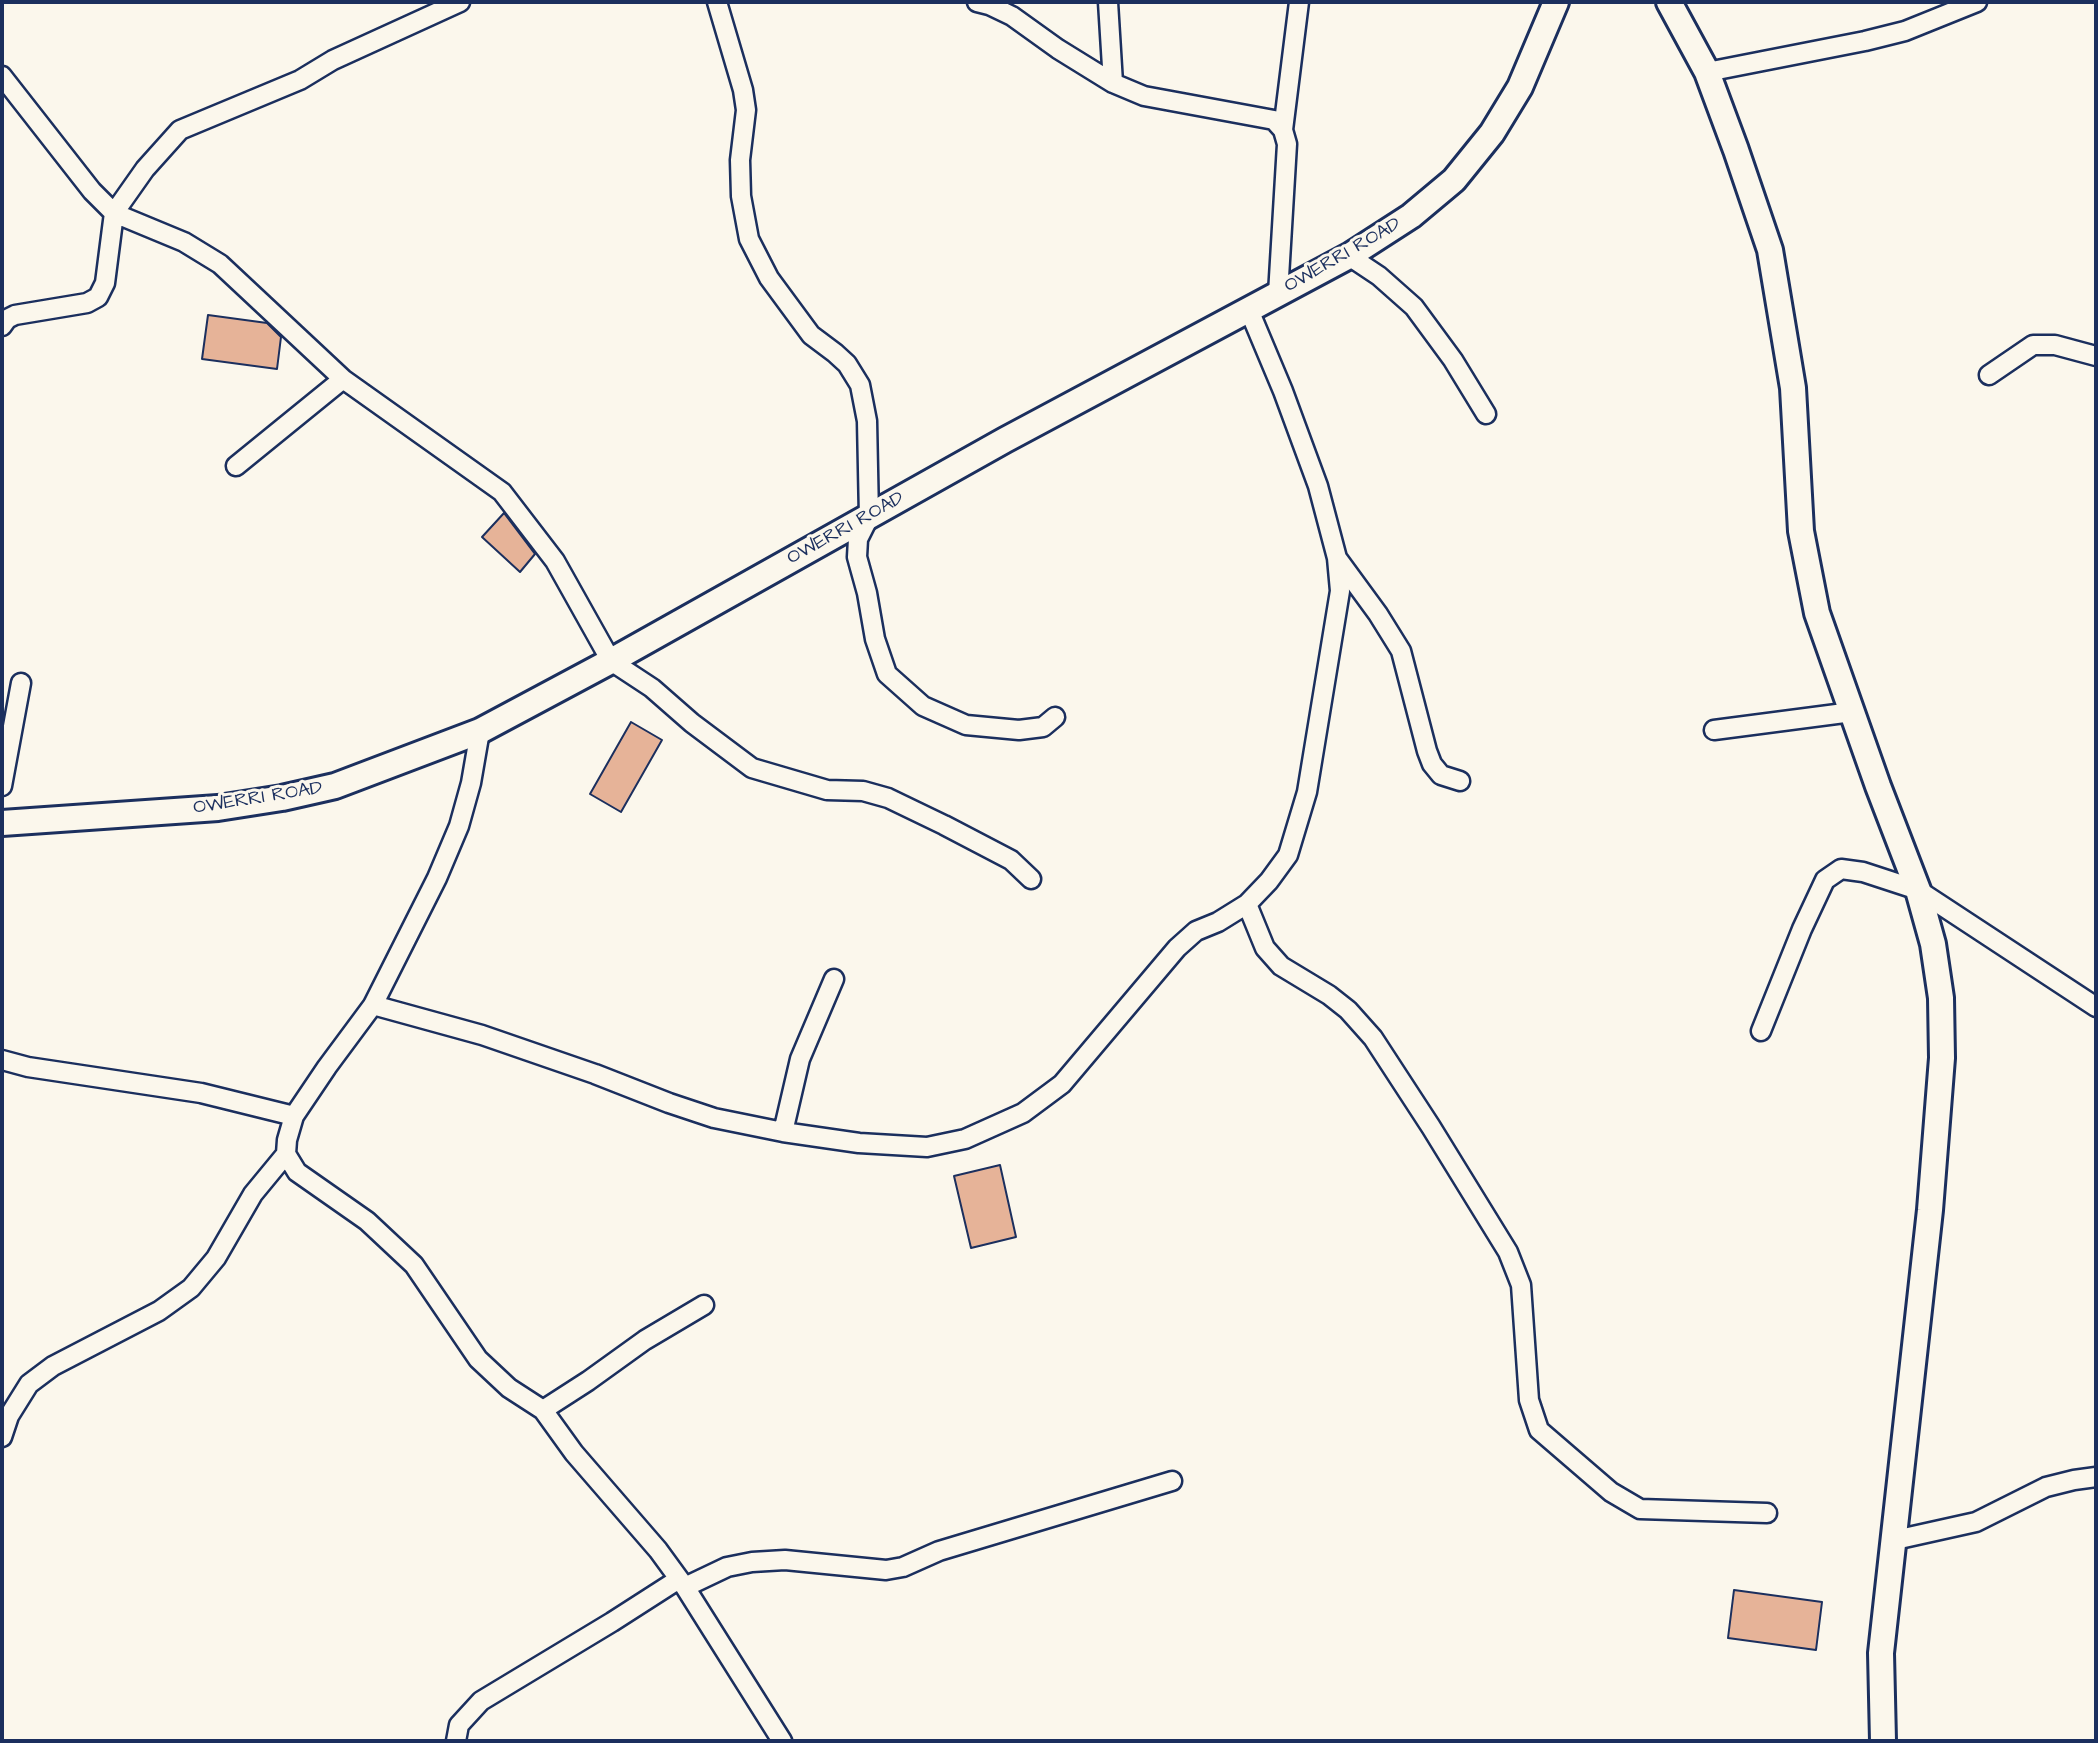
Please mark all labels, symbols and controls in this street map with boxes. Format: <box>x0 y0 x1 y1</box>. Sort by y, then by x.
street label: OWERRI ROAD <box>1281 214 1405 298</box>
street label: OWERRI ROAD <box>784 487 908 571</box>
street label: OWERRI ROAD <box>192 778 324 820</box>

